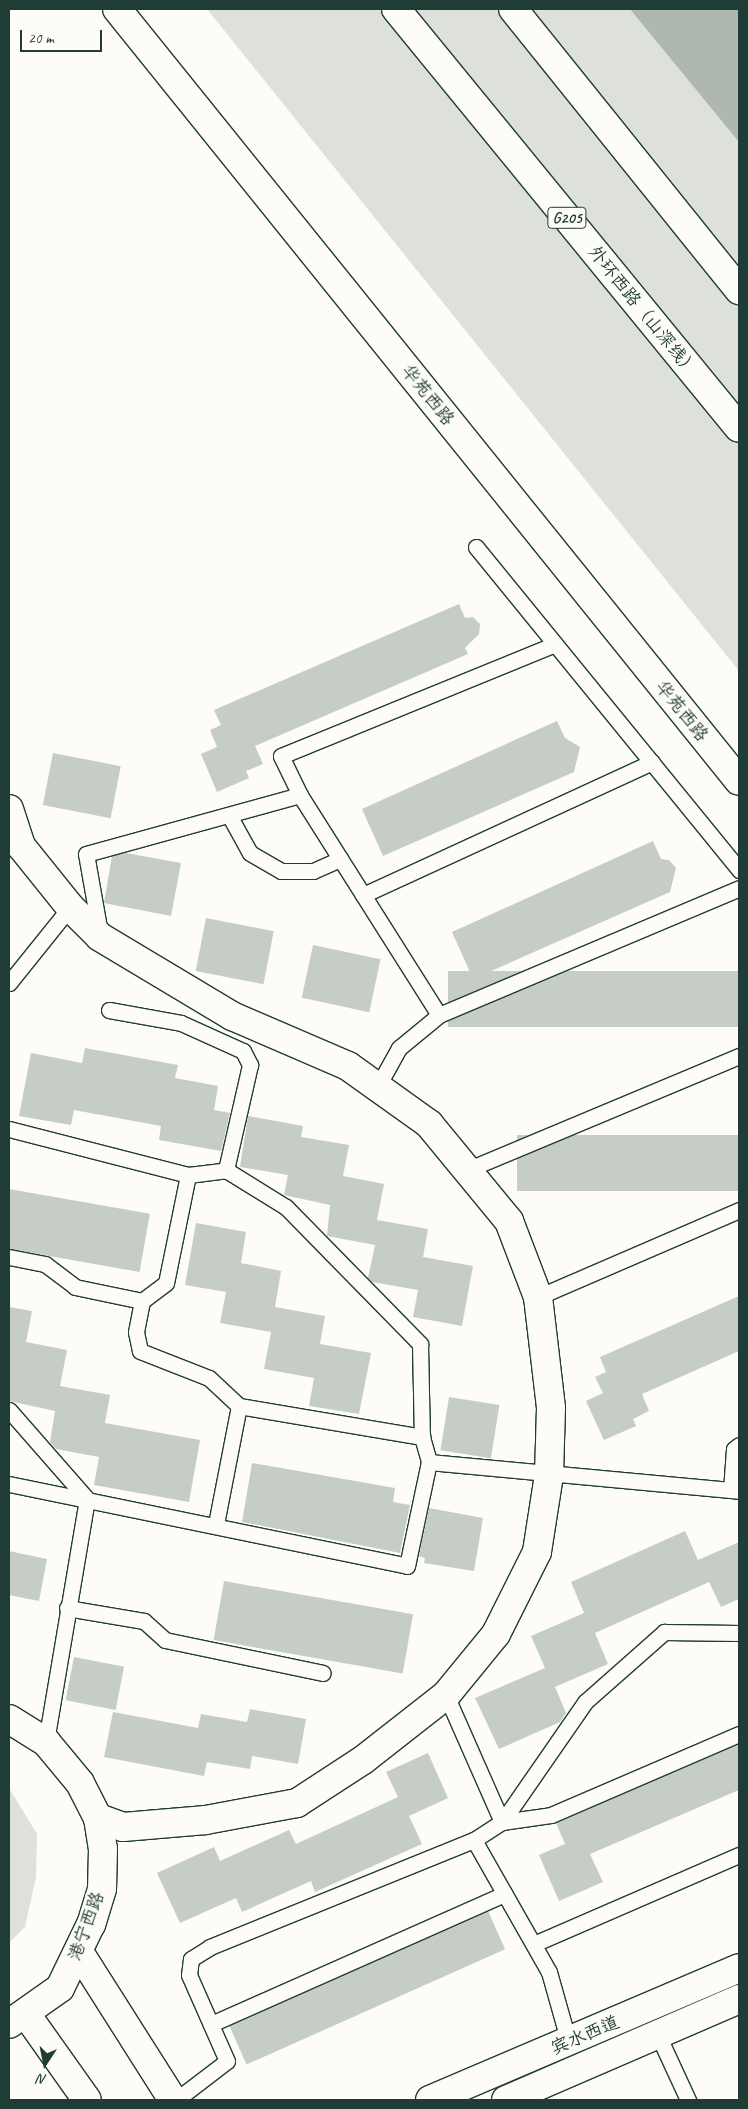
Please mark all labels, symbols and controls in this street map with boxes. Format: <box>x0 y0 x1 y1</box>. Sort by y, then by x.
scale bar <box>22 20 105 52</box>
text: 20 m <box>28 29 54 48</box>
road number: G205 <box>547 204 587 232</box>
street label: 外环西路（山深线） <box>584 241 702 381</box>
street label: 华苑西路 <box>397 360 459 430</box>
street label: 华苑西路 <box>651 676 713 746</box>
street label: 港宁西路 <box>64 1888 108 1964</box>
street label: 宾水西道 <box>548 2011 622 2059</box>
north arrow <box>20 2039 70 2089</box>
text: N <box>36 2070 48 2088</box>

